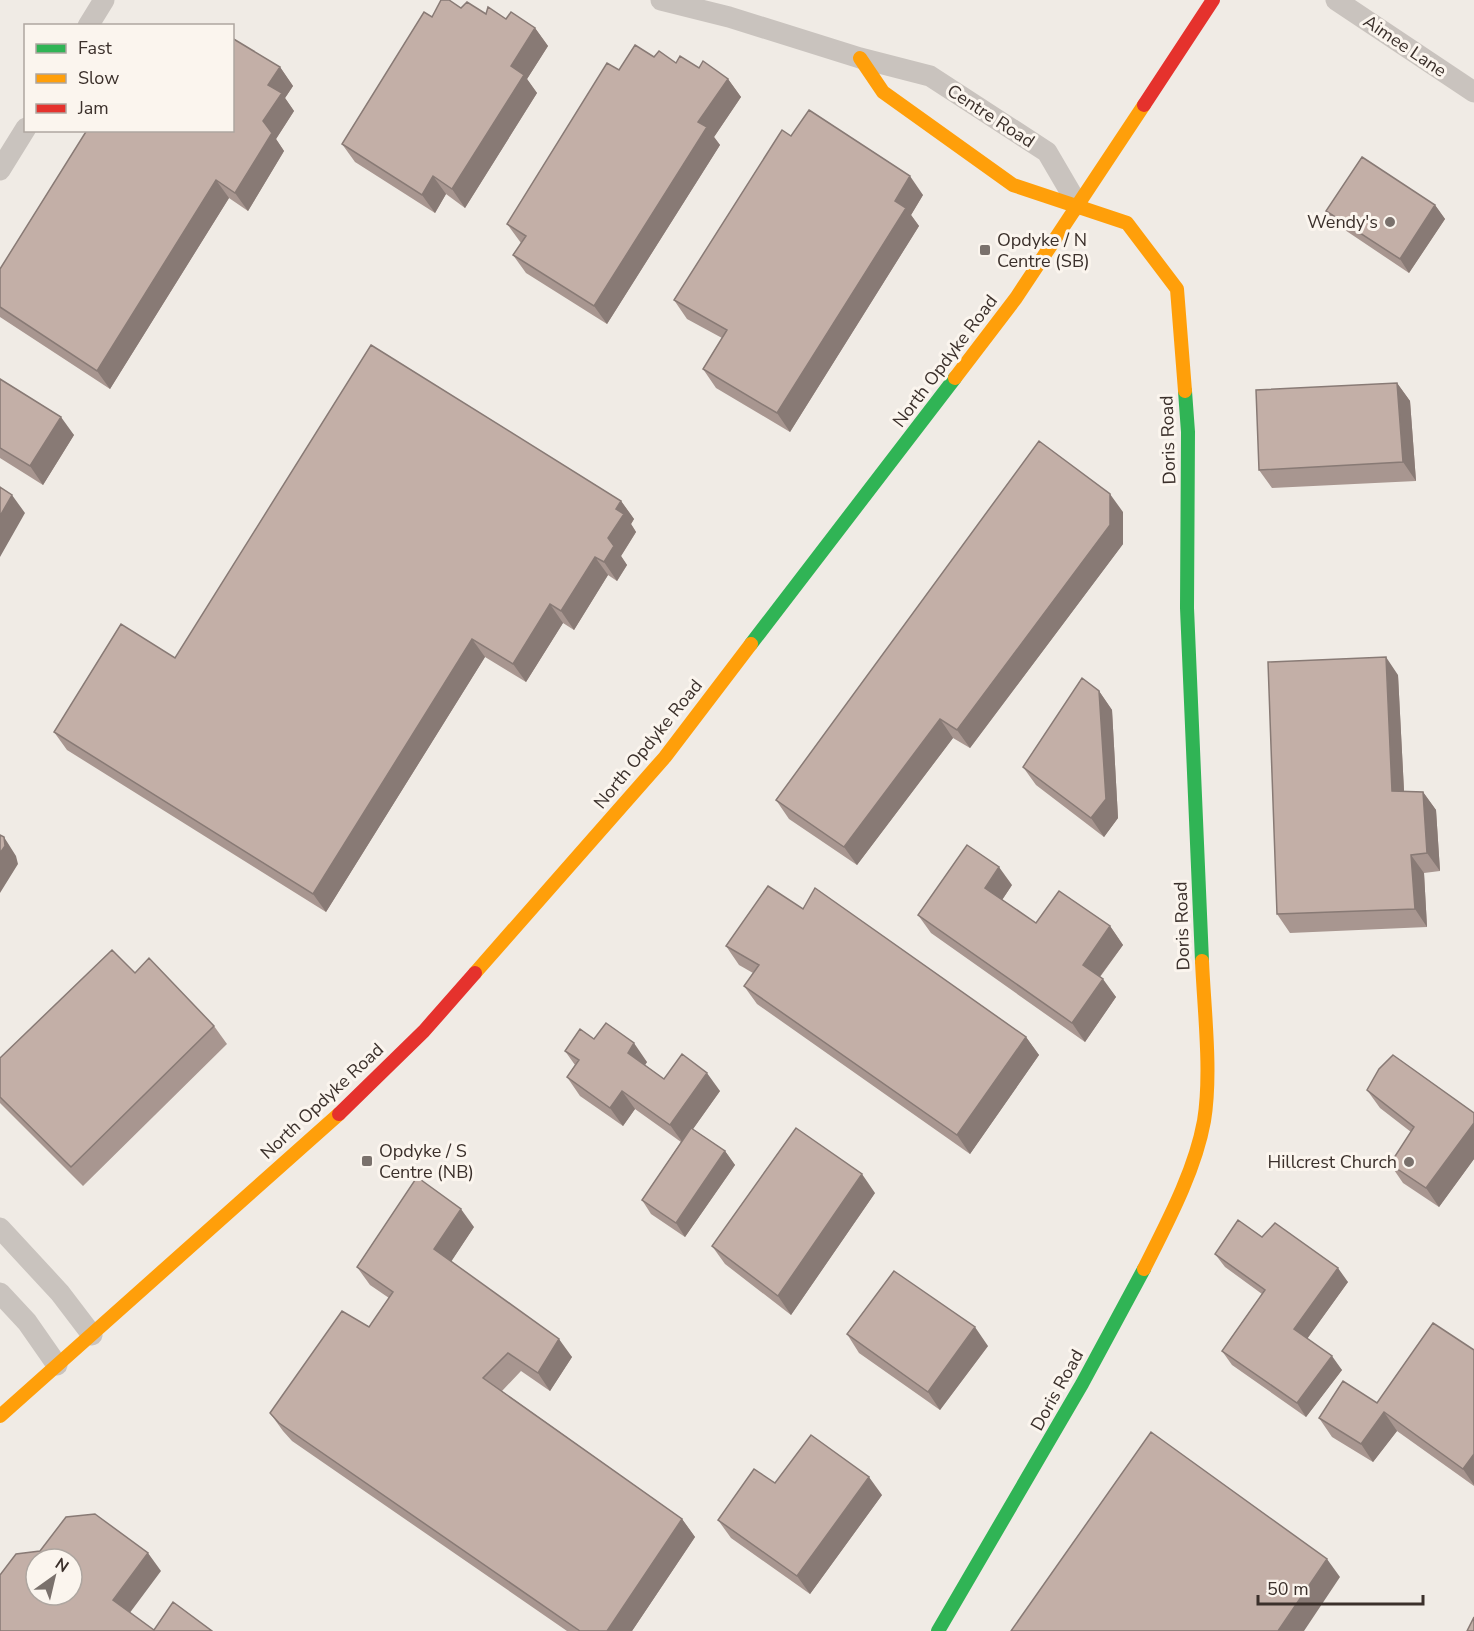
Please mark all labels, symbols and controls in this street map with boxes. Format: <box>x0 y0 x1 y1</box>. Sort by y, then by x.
street label: Aimee Lane <box>1359 9 1451 83</box>
legend <box>24 24 234 132</box>
text: Fast <box>78 36 113 60</box>
text: Slow <box>78 66 119 90</box>
street label: Centre Road <box>943 79 1039 153</box>
text: Jam <box>77 96 109 120</box>
place label: Wendy's <box>1307 210 1378 234</box>
marker: Wendy's <box>1383 215 1397 229</box>
place label: Opdyke / N Centre (SB) <box>997 228 1090 273</box>
marker: Opdyke / N Centre (SB) <box>978 243 992 257</box>
street label: North Opdyke Road <box>887 290 1003 432</box>
street label: Doris Road <box>1154 395 1182 485</box>
street label: North Opdyke Road <box>588 674 708 814</box>
street label: Doris Road <box>1168 881 1196 971</box>
street label: North Opdyke Road <box>255 1038 389 1164</box>
place label: Opdyke / S Centre (NB) <box>379 1139 474 1184</box>
place label: Hillcrest Church <box>1268 1150 1397 1174</box>
marker: Opdyke / S Centre (NB) <box>360 1154 374 1168</box>
marker: Hillcrest Church <box>1402 1155 1416 1169</box>
street label: Doris Road <box>1025 1345 1089 1435</box>
north arrow <box>24 1547 84 1607</box>
text: N <box>51 1553 73 1578</box>
scale bar <box>1258 1568 1423 1606</box>
text: 50 m <box>1267 1577 1309 1601</box>

